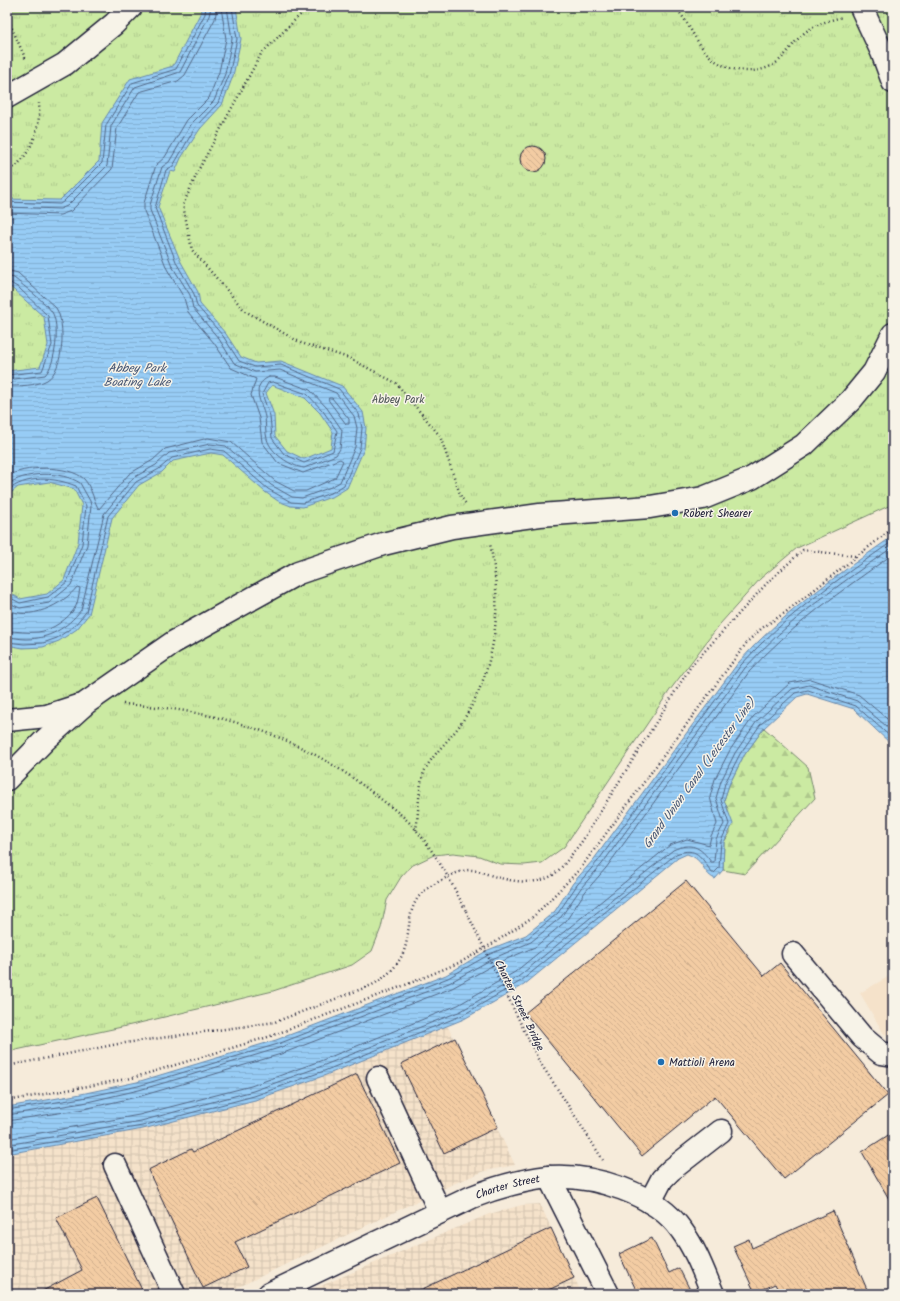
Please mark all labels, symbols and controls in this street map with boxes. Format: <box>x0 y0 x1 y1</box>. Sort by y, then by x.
water label: Abbey Park Boating Lake <box>104 359 172 392</box>
park label: Abbey Park <box>372 391 425 409</box>
place label: Robert Shearer <box>683 505 753 523</box>
marker: Robert Shearer <box>670 508 680 518</box>
water label: Grand Union Canal (Leicester Line) <box>638 692 762 853</box>
street label: Charter Street Bridge <box>489 957 549 1054</box>
place label: Mattioli Arena <box>669 1054 735 1072</box>
marker: Mattioli Arena <box>656 1057 666 1067</box>
street label: Charter Street <box>473 1170 542 1205</box>

